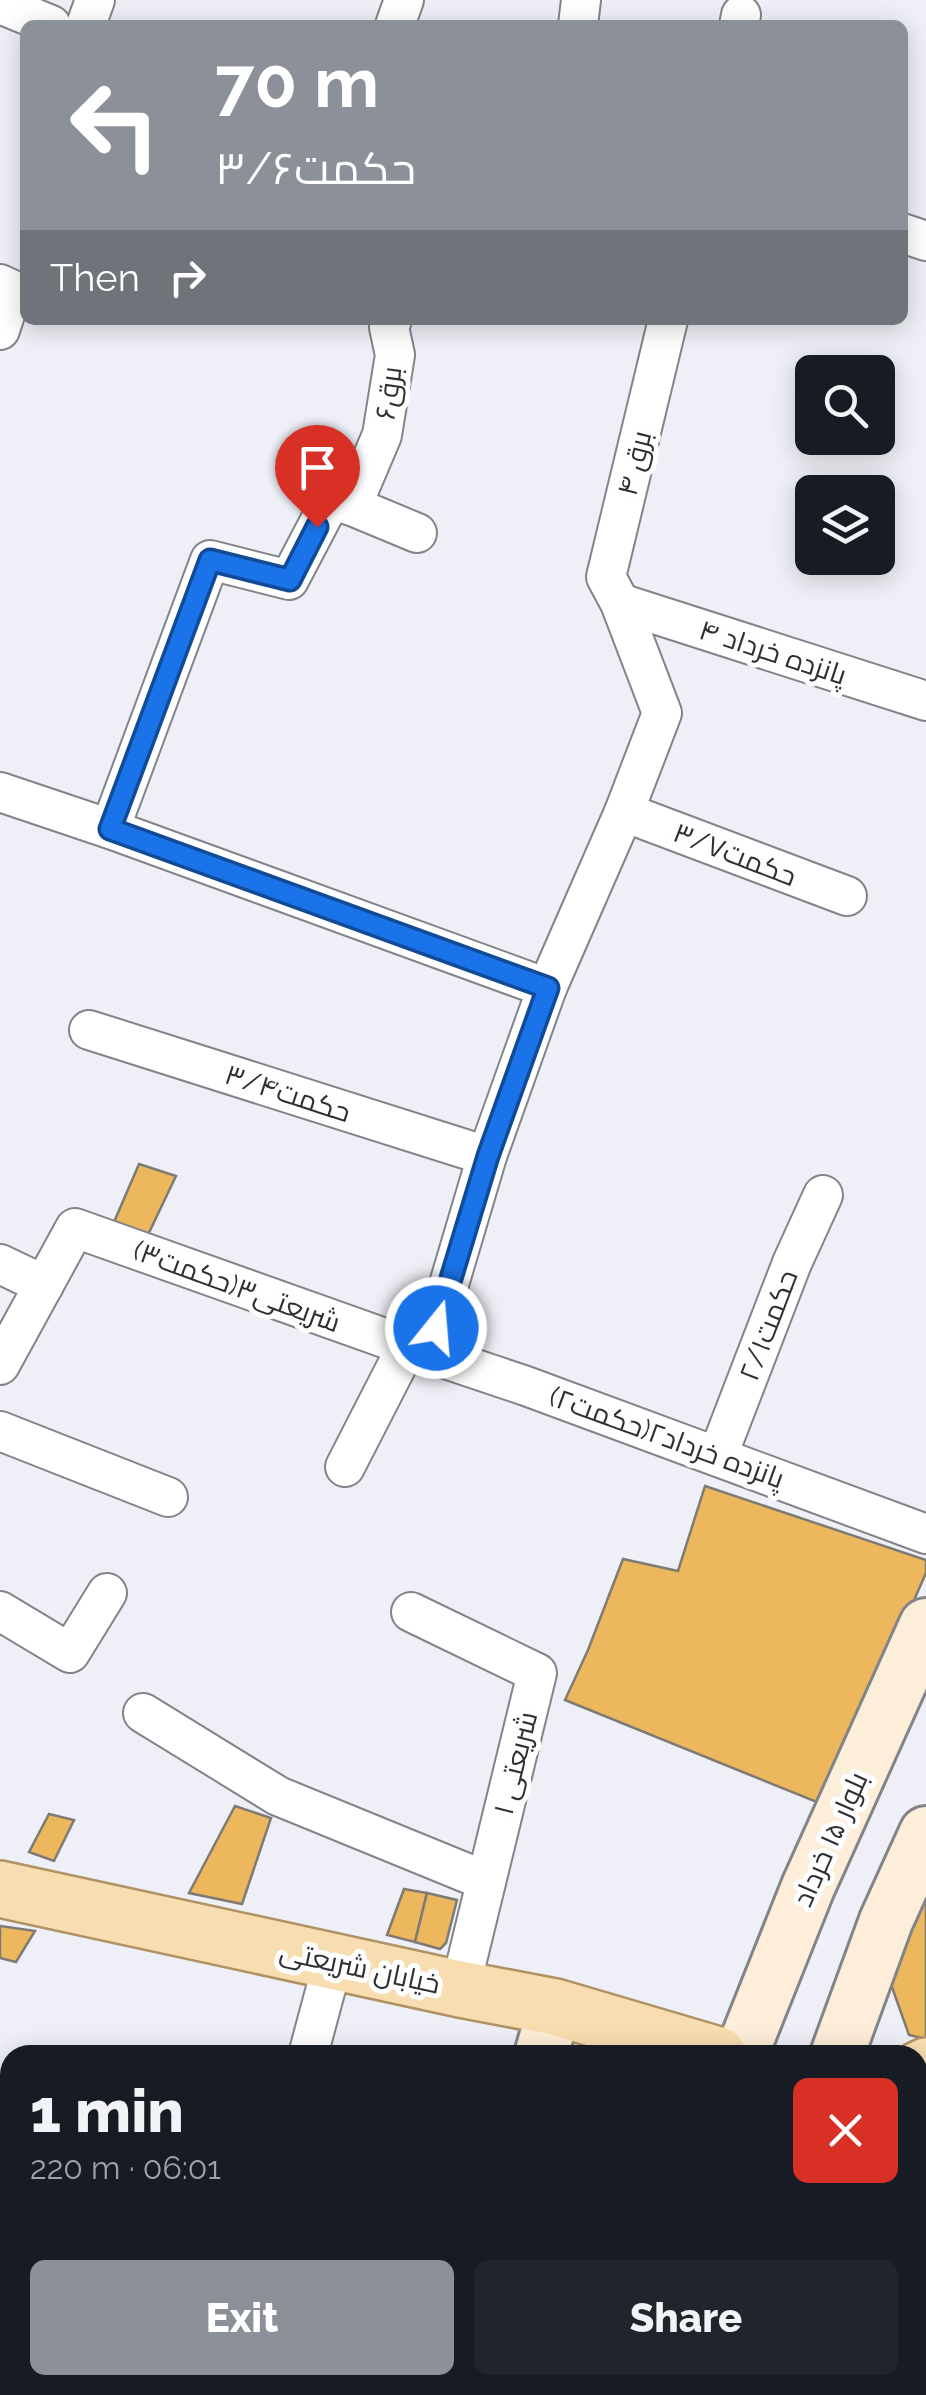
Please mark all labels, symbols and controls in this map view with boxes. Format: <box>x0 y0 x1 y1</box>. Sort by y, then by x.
text: 70 m <box>215 41 379 123</box>
icon: left <box>50 60 180 190</box>
text: حکمت۳/۶ <box>215 142 416 195</box>
icon: right <box>160 250 215 305</box>
text: Then <box>50 255 140 300</box>
map controls <box>795 355 895 575</box>
button: search <box>795 355 895 455</box>
street label: برق۶ <box>368 364 409 422</box>
pin <box>275 425 360 528</box>
street label: برق ۴ <box>611 427 658 499</box>
icon: arrive <box>290 440 345 495</box>
button: layers <box>795 475 895 575</box>
street label: پانزده خرداد ۴ <box>694 613 851 694</box>
street label: حکمت۳/۷ <box>669 816 801 893</box>
street label: حکمت۳/۴ <box>221 1058 355 1129</box>
street label: شریعتی۳(حکمت۳) <box>129 1234 345 1339</box>
street label: حکمت۲/۱ <box>732 1265 805 1385</box>
position arrow <box>384 1276 488 1380</box>
street label: پانزده خرداد۲(حکمت۲) <box>544 1380 789 1497</box>
street label: شریعتی ۱ <box>487 1708 544 1818</box>
street label: بلوار ۱۵ خرداد <box>786 1767 875 1912</box>
street label: خیابان شریعتی <box>277 1934 443 2001</box>
text: 1 min <box>30 2076 184 2146</box>
button: close <box>793 2078 898 2183</box>
text: 220 m · 06:01 <box>30 2149 221 2186</box>
button: Exit <box>30 2260 454 2375</box>
button: Share <box>474 2260 898 2375</box>

